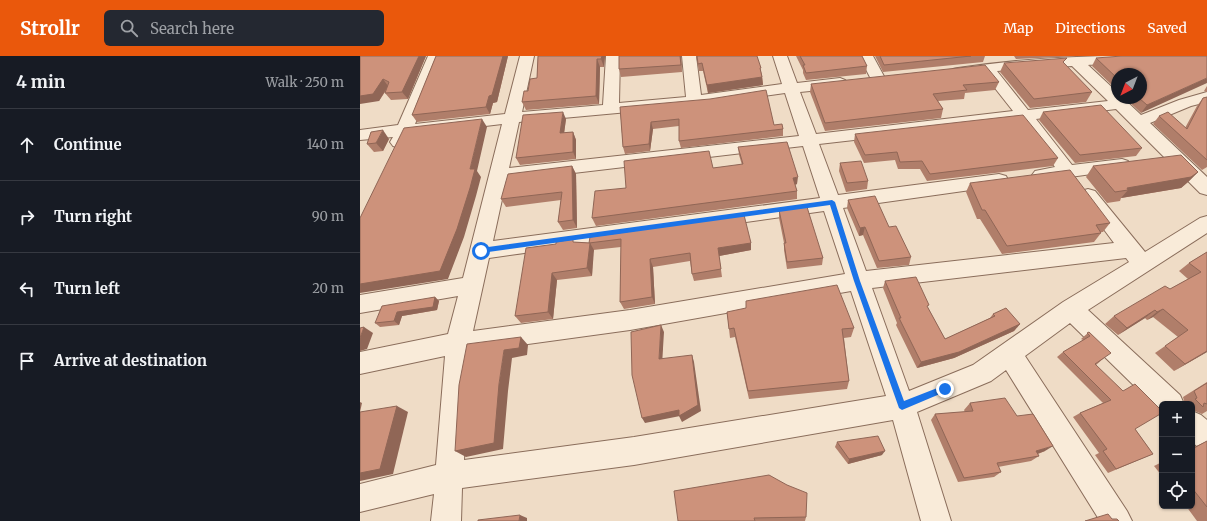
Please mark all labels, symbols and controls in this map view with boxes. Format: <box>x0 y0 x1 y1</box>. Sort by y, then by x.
search box <box>104 10 384 46</box>
text: Strollr <box>20 16 80 40</box>
icon: search <box>118 17 140 39</box>
text: Search here <box>150 19 234 38</box>
text: Map <box>1003 19 1033 37</box>
text: Directions <box>1055 19 1125 37</box>
text: Saved <box>1147 19 1187 37</box>
north arrow <box>1111 68 1147 104</box>
text: 4 min <box>16 71 65 93</box>
text: Walk · 250 m <box>266 74 344 91</box>
icon: ahead <box>16 134 38 156</box>
text: Continue <box>54 135 122 154</box>
text: 140 m <box>307 136 344 153</box>
icon: right <box>16 206 38 228</box>
text: Turn right <box>54 207 132 226</box>
text: 90 m <box>312 208 344 225</box>
route start <box>472 242 490 260</box>
icon: left <box>16 278 38 300</box>
text: Turn left <box>54 279 120 298</box>
text: 20 m <box>312 280 344 297</box>
icon: arrive <box>16 350 38 372</box>
text: Arrive at destination <box>54 351 207 370</box>
route end <box>936 380 954 398</box>
map controls <box>1159 401 1195 509</box>
button: + <box>1159 401 1195 437</box>
button: − <box>1159 437 1195 473</box>
button: locate <box>1159 473 1195 509</box>

